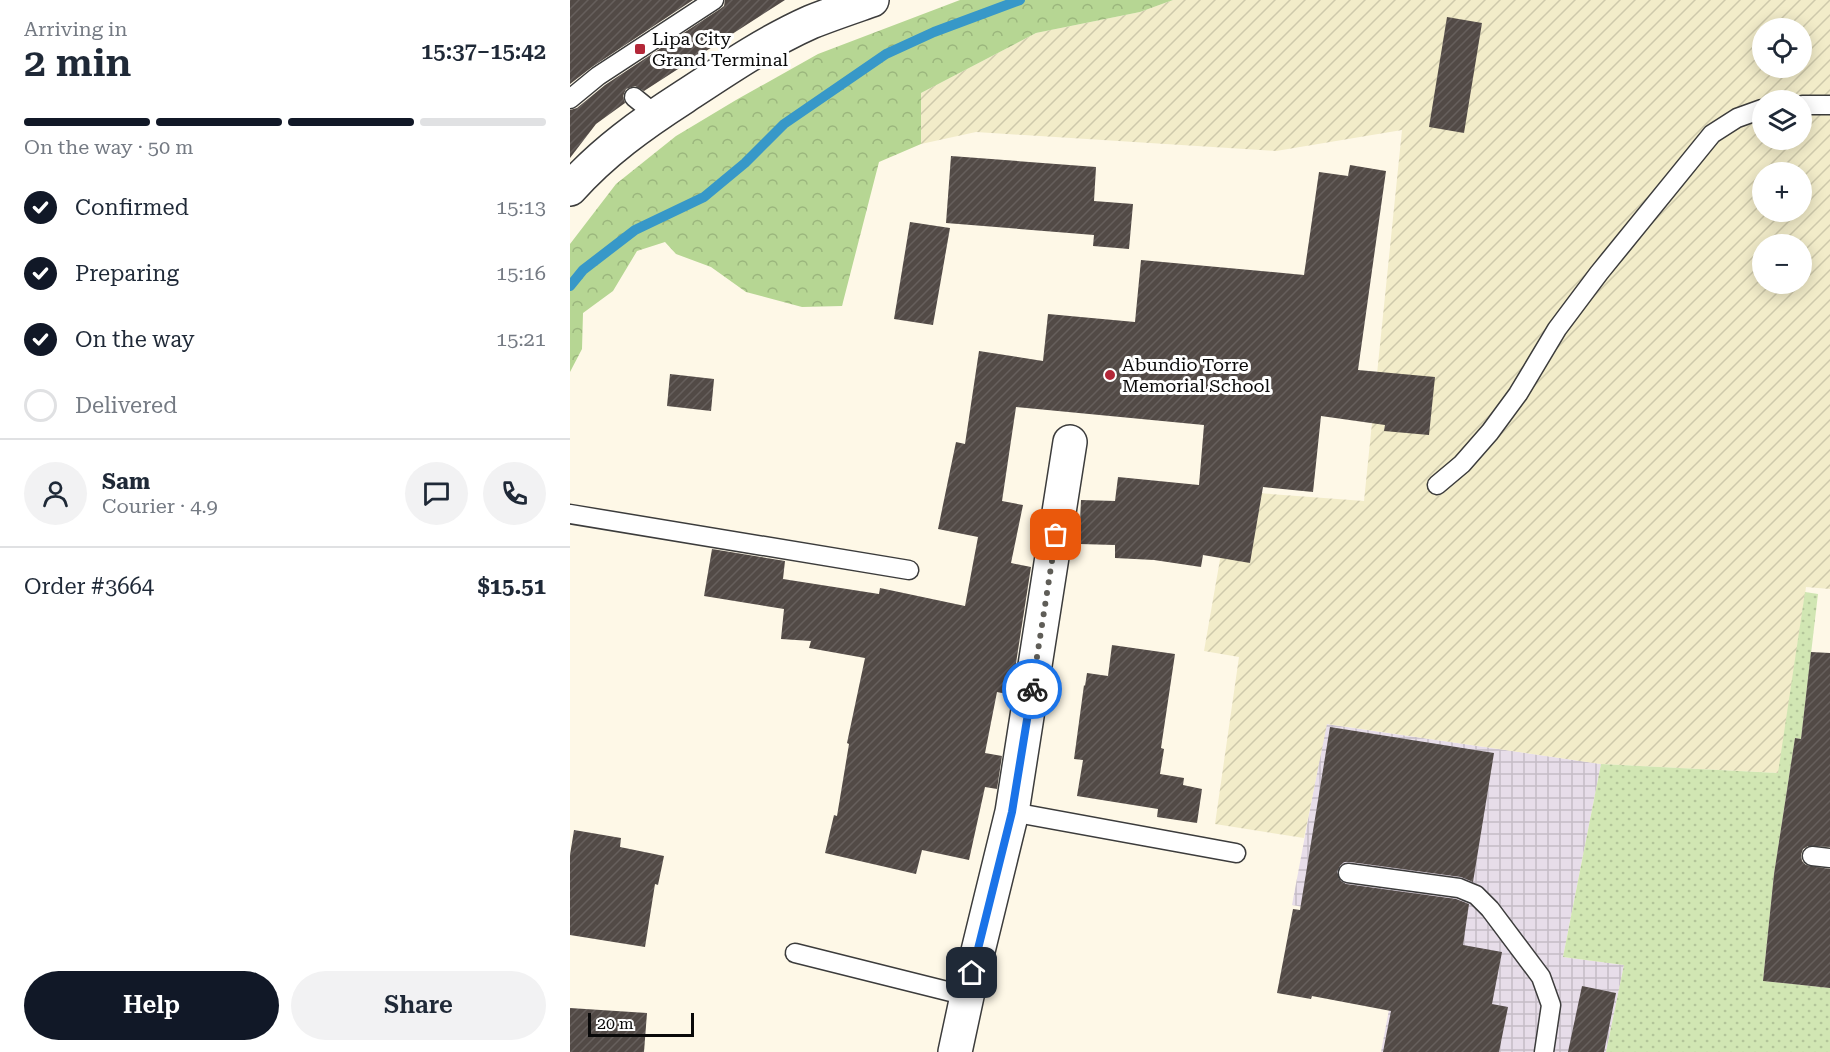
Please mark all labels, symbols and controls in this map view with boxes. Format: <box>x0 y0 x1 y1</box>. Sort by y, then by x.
text: Arriving in <box>24 17 127 41</box>
map controls <box>1752 18 1812 294</box>
button: locate <box>1752 18 1812 78</box>
place label: Lipa City Grand Terminal <box>652 28 788 70</box>
text: 15:37–15:42 <box>421 39 546 64</box>
text: 2 min <box>24 40 131 86</box>
marker: Lipa City Grand Terminal <box>633 42 647 56</box>
button: layers <box>1752 90 1812 150</box>
text: On the way · 50 m <box>24 135 194 159</box>
button: + <box>1752 162 1812 222</box>
icon: check <box>24 191 57 224</box>
text: Confirmed <box>75 195 189 220</box>
text: 15:13 <box>496 195 546 219</box>
button: − <box>1752 234 1812 294</box>
icon: check <box>24 257 57 290</box>
text: Preparing <box>75 261 179 286</box>
text: 15:16 <box>496 261 546 285</box>
icon: check <box>24 323 57 356</box>
text: On the way <box>75 327 195 352</box>
text: 15:21 <box>496 327 546 351</box>
place label: Abundio Torre Memorial School <box>1122 354 1271 396</box>
marker: Abundio Torre Memorial School <box>1103 368 1117 382</box>
text: Delivered <box>75 393 177 418</box>
button: person <box>24 462 87 525</box>
button: chat <box>405 462 468 525</box>
button: phone <box>483 462 546 525</box>
text: Sam <box>102 469 150 494</box>
text: Courier · 4.9 <box>102 494 218 518</box>
pin <box>1030 509 1081 560</box>
icon: bag <box>1039 518 1072 551</box>
text: Order #3664 <box>24 574 154 599</box>
text: $15.51 <box>477 574 546 599</box>
courier <box>1002 659 1062 719</box>
icon: bike <box>1016 673 1049 706</box>
pin <box>946 947 997 998</box>
icon: home <box>955 956 988 989</box>
button: Help <box>24 971 279 1040</box>
button: Share <box>291 971 546 1040</box>
scale bar <box>588 1010 694 1038</box>
text: 20 m <box>597 1014 634 1033</box>

